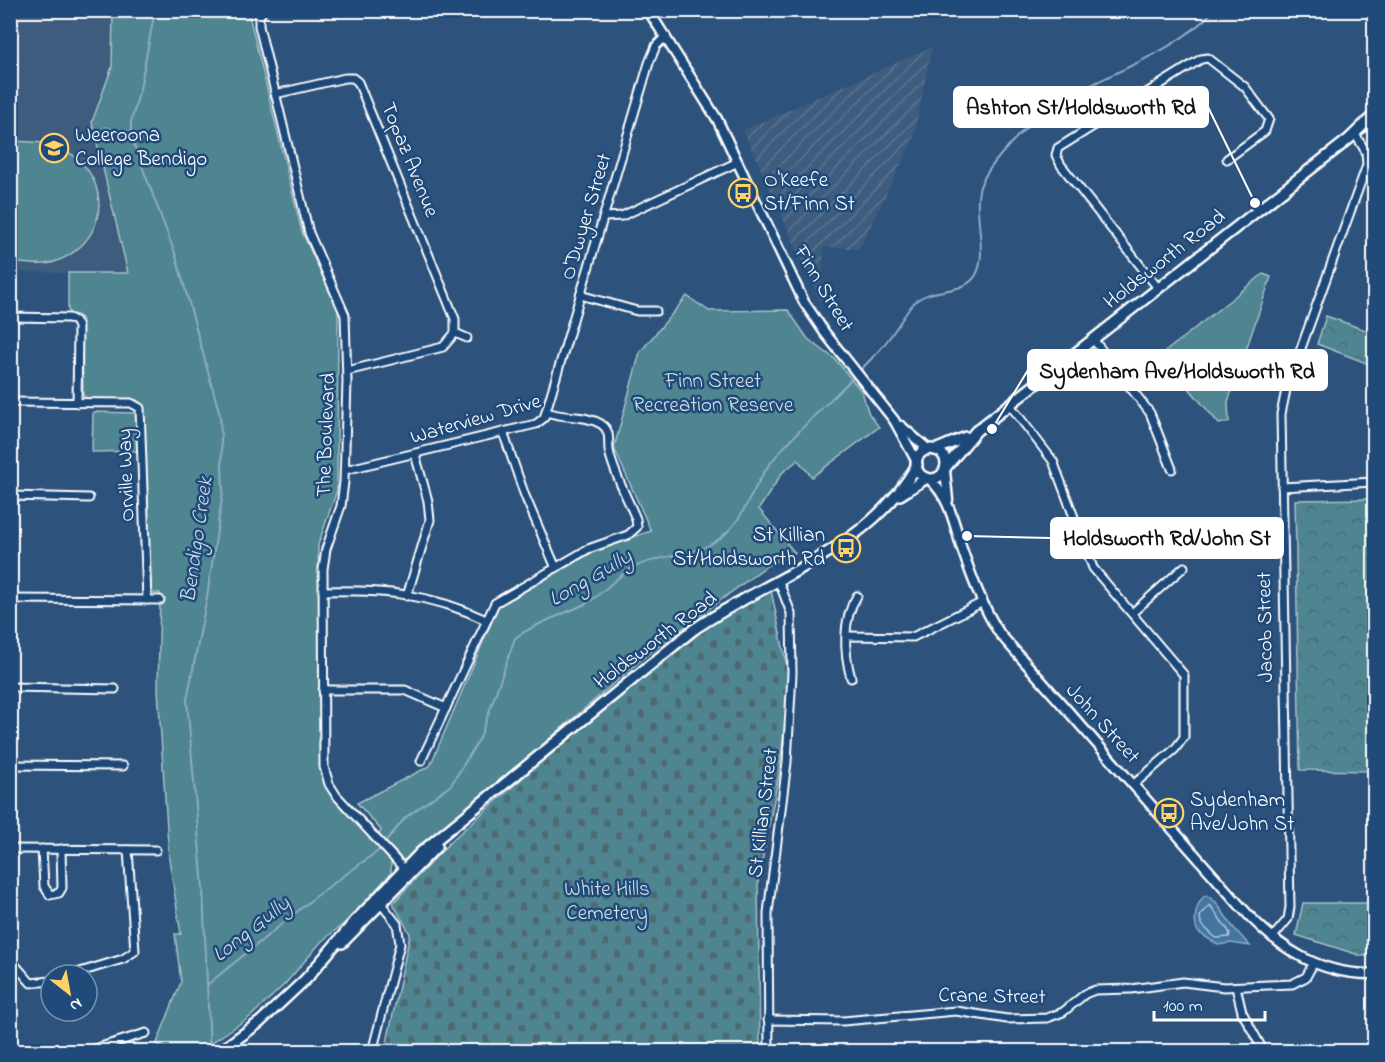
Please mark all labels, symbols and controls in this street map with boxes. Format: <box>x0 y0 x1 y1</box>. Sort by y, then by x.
callout: Ashton St/Holdsworth Rd <box>954 87 1208 127</box>
text: Ashton St/Holdsworth Rd <box>966 93 1197 125</box>
street label: Topaz Avenue <box>372 98 446 223</box>
place label: Weeroona College Bendigo <box>75 121 207 177</box>
school or university icon: Weeroona College Bendigo <box>38 132 70 164</box>
street label: O'Dwyer Street <box>554 150 622 285</box>
place label: O'Keefe St/Finn St <box>764 166 855 220</box>
bus stop icon: O'Keefe St/Finn St <box>727 177 759 209</box>
street label: Holdsworth Road <box>1098 203 1232 317</box>
street label: Finn Street <box>785 239 861 338</box>
callout: Sydenham Ave/Holdsworth Rd <box>1028 350 1327 390</box>
text: Sydenham Ave/Holdsworth Rd <box>1039 357 1315 390</box>
park label: Finn Street Recreation Reserve <box>633 367 794 421</box>
street label: The Boulevard <box>310 372 344 498</box>
street label: Waterview Drive <box>407 387 545 453</box>
street label: Orville Way <box>110 428 146 522</box>
water label: Bendigo Creek <box>173 474 223 605</box>
callout: Holdsworth Rd/John St <box>1051 518 1283 558</box>
place label: St Killian St/Holdsworth Rd <box>673 521 825 575</box>
text: Holdsworth Rd/John St <box>1063 524 1272 556</box>
bus stop icon: St Killian St/Holdsworth Rd <box>830 532 862 564</box>
water label: Long Gully <box>543 542 639 616</box>
street label: Jacob Street <box>1250 572 1282 682</box>
street label: Holdsworth Road <box>588 585 724 697</box>
street label: John Street <box>1058 677 1146 771</box>
street label: St Killian Street <box>741 746 787 880</box>
place label: Sydenham Ave/John St <box>1190 786 1294 840</box>
bus stop icon: Sydenham Ave/John St <box>1153 797 1185 829</box>
park label: White Hills Cemetery <box>564 875 650 931</box>
water label: Long Gully <box>206 889 299 971</box>
north arrow <box>39 963 99 1023</box>
street label: Crane Street <box>938 981 1046 1013</box>
scale bar <box>1154 984 1265 1022</box>
text: N <box>65 991 87 1017</box>
text: 100 m <box>1163 994 1203 1020</box>

